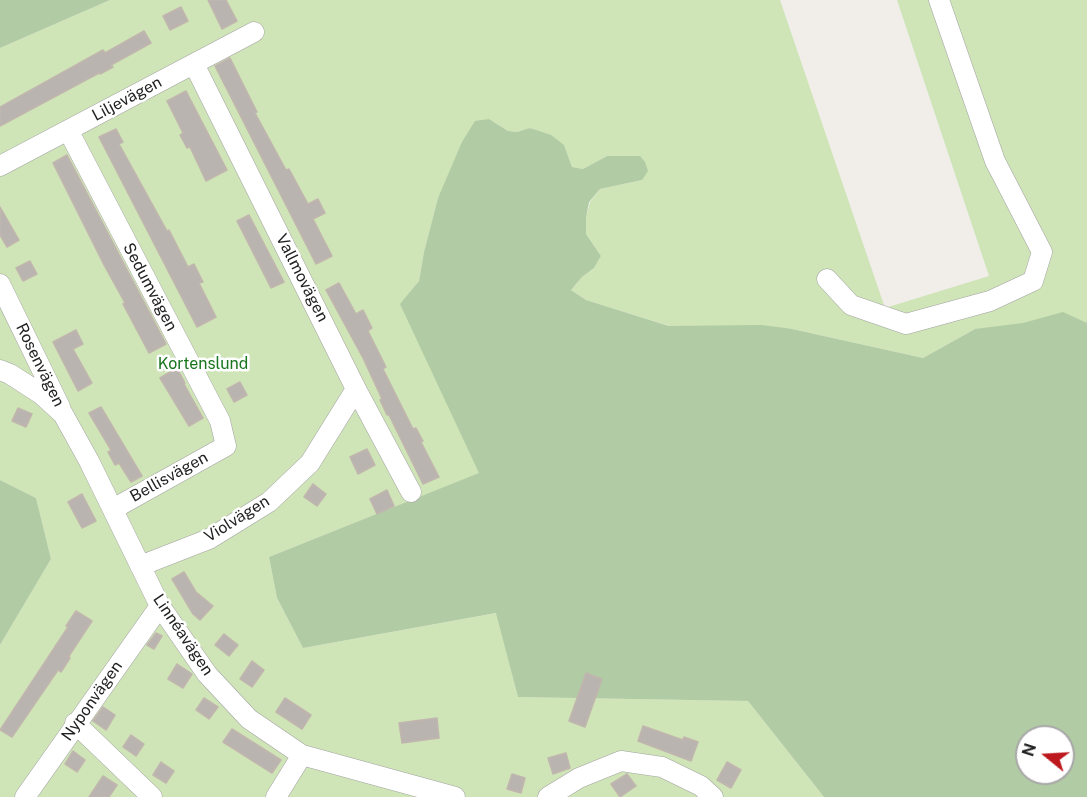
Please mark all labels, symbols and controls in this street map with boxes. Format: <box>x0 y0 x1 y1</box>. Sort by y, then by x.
street label: Liljevägen <box>89 73 165 125</box>
street label: Vallmovägen <box>272 231 332 325</box>
street label: Sedumvägen <box>119 240 181 334</box>
street label: Rosenvägen <box>12 320 68 410</box>
park label: Kortenslund <box>158 354 248 374</box>
street label: Bellisvägen <box>127 448 211 506</box>
street label: Violvägen <box>201 492 273 546</box>
street label: Linnéavägen <box>149 591 217 679</box>
street label: Nyponvägen <box>57 657 127 745</box>
north arrow <box>1015 725 1075 785</box>
text: N <box>1018 741 1040 759</box>

